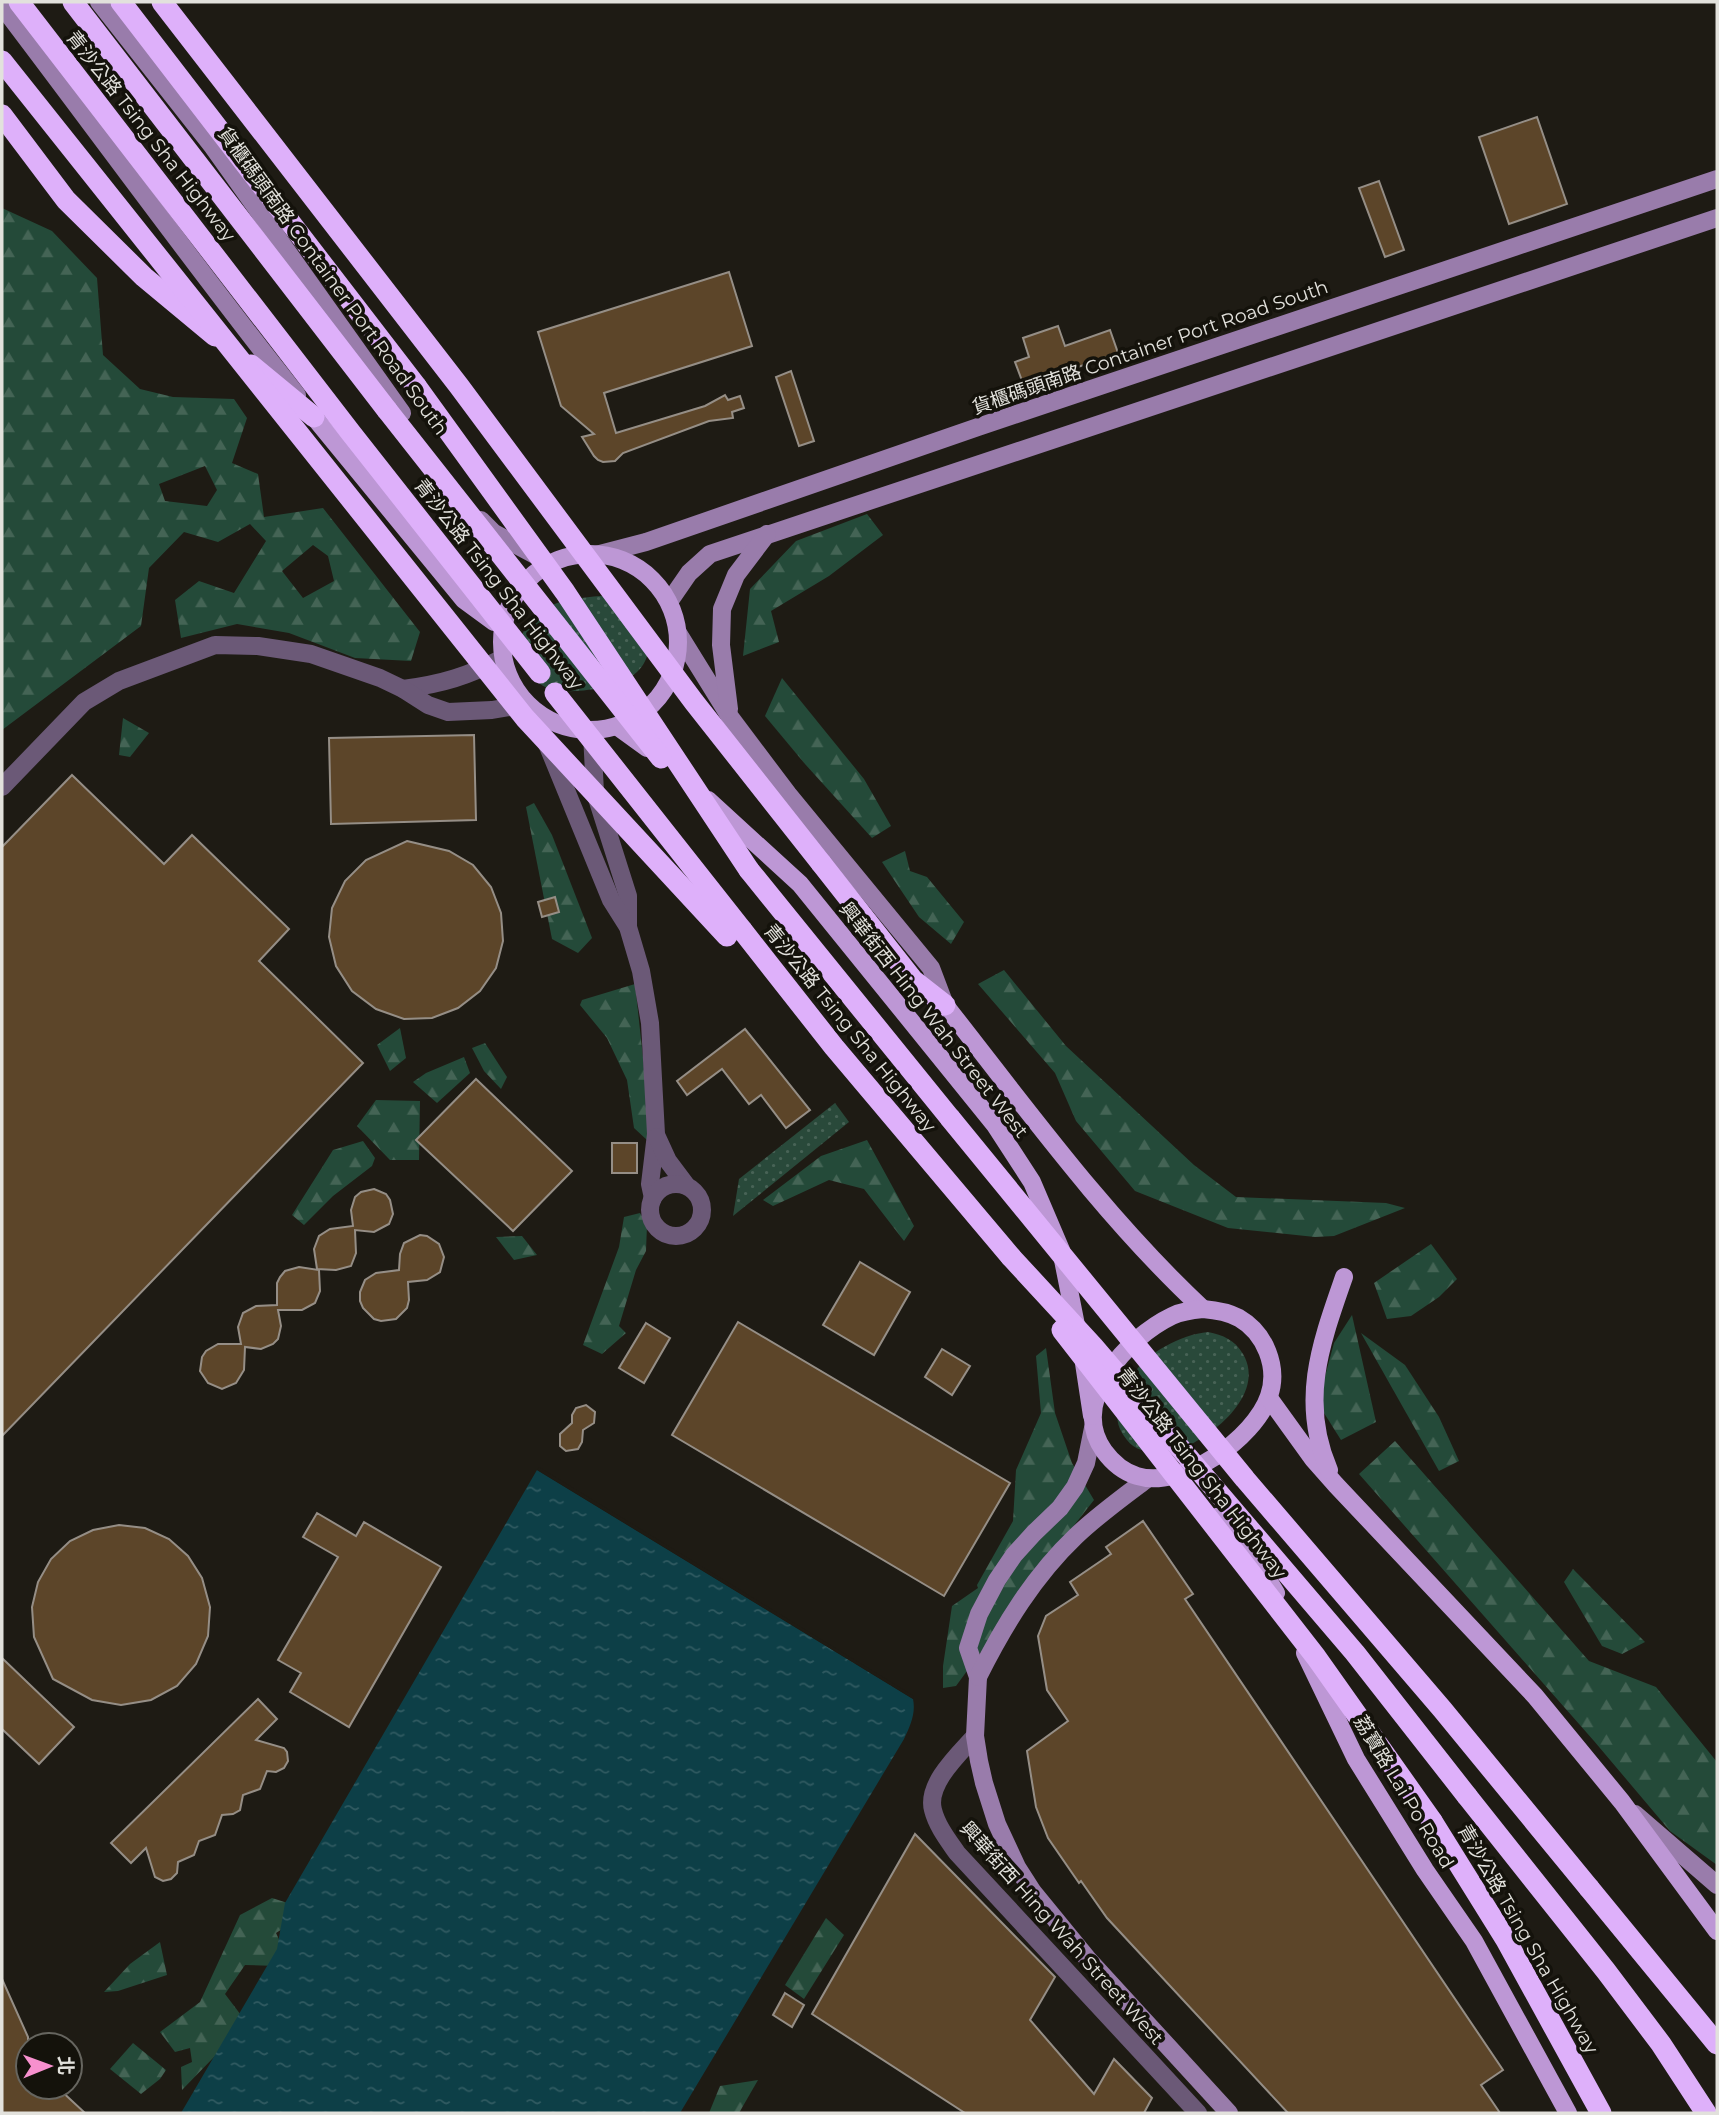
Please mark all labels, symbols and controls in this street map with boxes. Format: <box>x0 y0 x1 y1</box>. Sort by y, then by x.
street label: 青沙公路 Tsing Sha Highway <box>62 26 241 246</box>
street label: 貨櫃碼頭南路 Container Port Road South <box>214 123 452 439</box>
street label: 貨櫃碼頭南路 Container Port Road South <box>969 275 1331 419</box>
street label: 青沙公路 Tsing Sha Highway <box>410 474 589 694</box>
street label: 興華街西 Hing Wah Street West <box>835 898 1033 1143</box>
street label: 青沙公路 Tsing Sha Highway <box>759 919 941 1137</box>
street label: 青沙公路 Tsing Sha Highway <box>1113 1363 1292 1583</box>
street label: 荔寶路 Lai Po Road <box>1349 1711 1459 1873</box>
street label: 興華街西 Hing Wah Street West <box>956 1817 1169 2050</box>
street label: 青沙公路 Tsing Sha Highway <box>1453 1820 1604 2058</box>
north arrow <box>14 2031 84 2101</box>
text: 北 <box>54 2056 77 2075</box>

